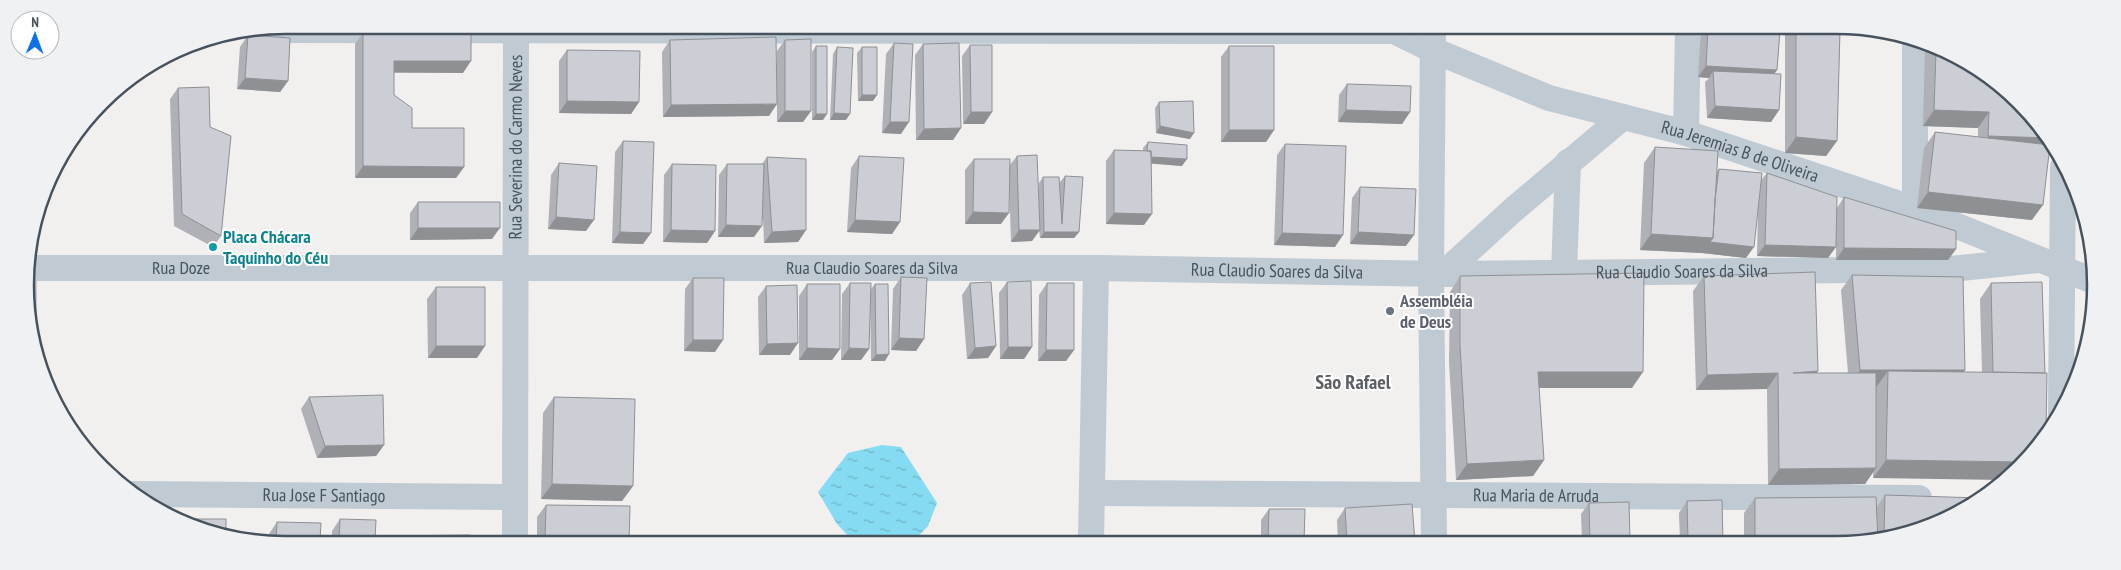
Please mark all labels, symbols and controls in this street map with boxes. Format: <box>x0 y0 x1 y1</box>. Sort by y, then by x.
north arrow <box>10 10 60 60</box>
text: N <box>31 13 39 31</box>
street label: Rua Severina do Carmo Neves <box>504 55 527 239</box>
street label: Rua Jeremias B de Oliveira <box>1659 115 1822 187</box>
place label: Placa Chácara Taquinho do Céu <box>223 225 328 269</box>
marker: Placa Chácara Taquinho do Céu <box>207 241 219 253</box>
street label: Rua Doze <box>152 256 210 279</box>
street label: Rua Claudio Soares da Silva <box>786 256 958 279</box>
street label: Rua Claudio Soares da Silva <box>1191 258 1363 284</box>
street label: Rua Claudio Soares da Silva <box>1596 259 1768 283</box>
place label: Assembléia de Deus <box>1399 289 1473 333</box>
marker: Assembléia de Deus <box>1384 305 1396 317</box>
district label: São Rafael <box>1315 369 1391 395</box>
street label: Rua Jose F Santiago <box>263 483 386 507</box>
street label: Rua Maria de Arruda <box>1473 483 1599 507</box>

